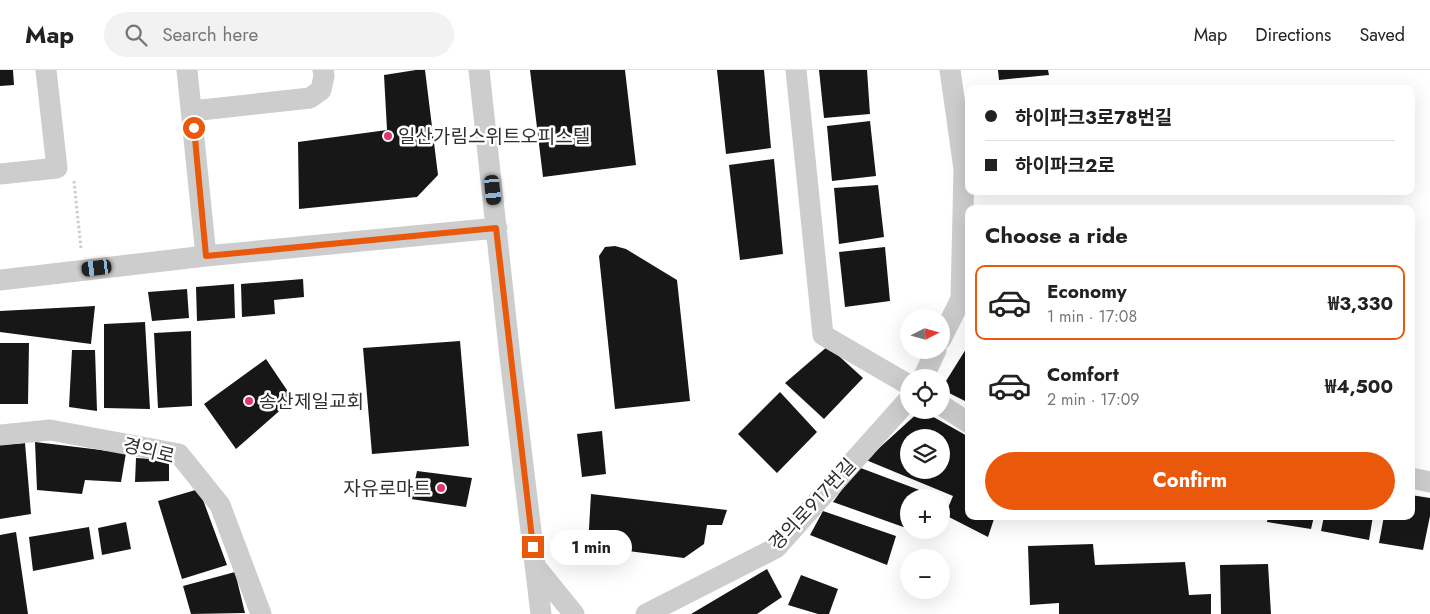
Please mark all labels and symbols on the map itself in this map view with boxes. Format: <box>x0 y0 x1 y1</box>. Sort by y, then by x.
route start <box>183 117 205 139</box>
place label: 일산가림스위트오피스텔 <box>398 123 590 150</box>
marker: 일산가림스위트오피스텔 <box>382 130 394 142</box>
car <box>483 174 502 206</box>
car <box>81 259 112 277</box>
north arrow <box>900 309 950 359</box>
place label: 송산제일교회 <box>259 388 364 415</box>
marker: 송산제일교회 <box>243 395 255 407</box>
street label: 경의로 <box>120 431 178 470</box>
street label: 경의로917번길 <box>763 452 862 556</box>
place label: 자유로마트 <box>344 475 431 502</box>
marker: 자유로마트 <box>435 482 447 494</box>
callout: 1 min <box>550 530 633 564</box>
route end <box>522 536 544 558</box>

